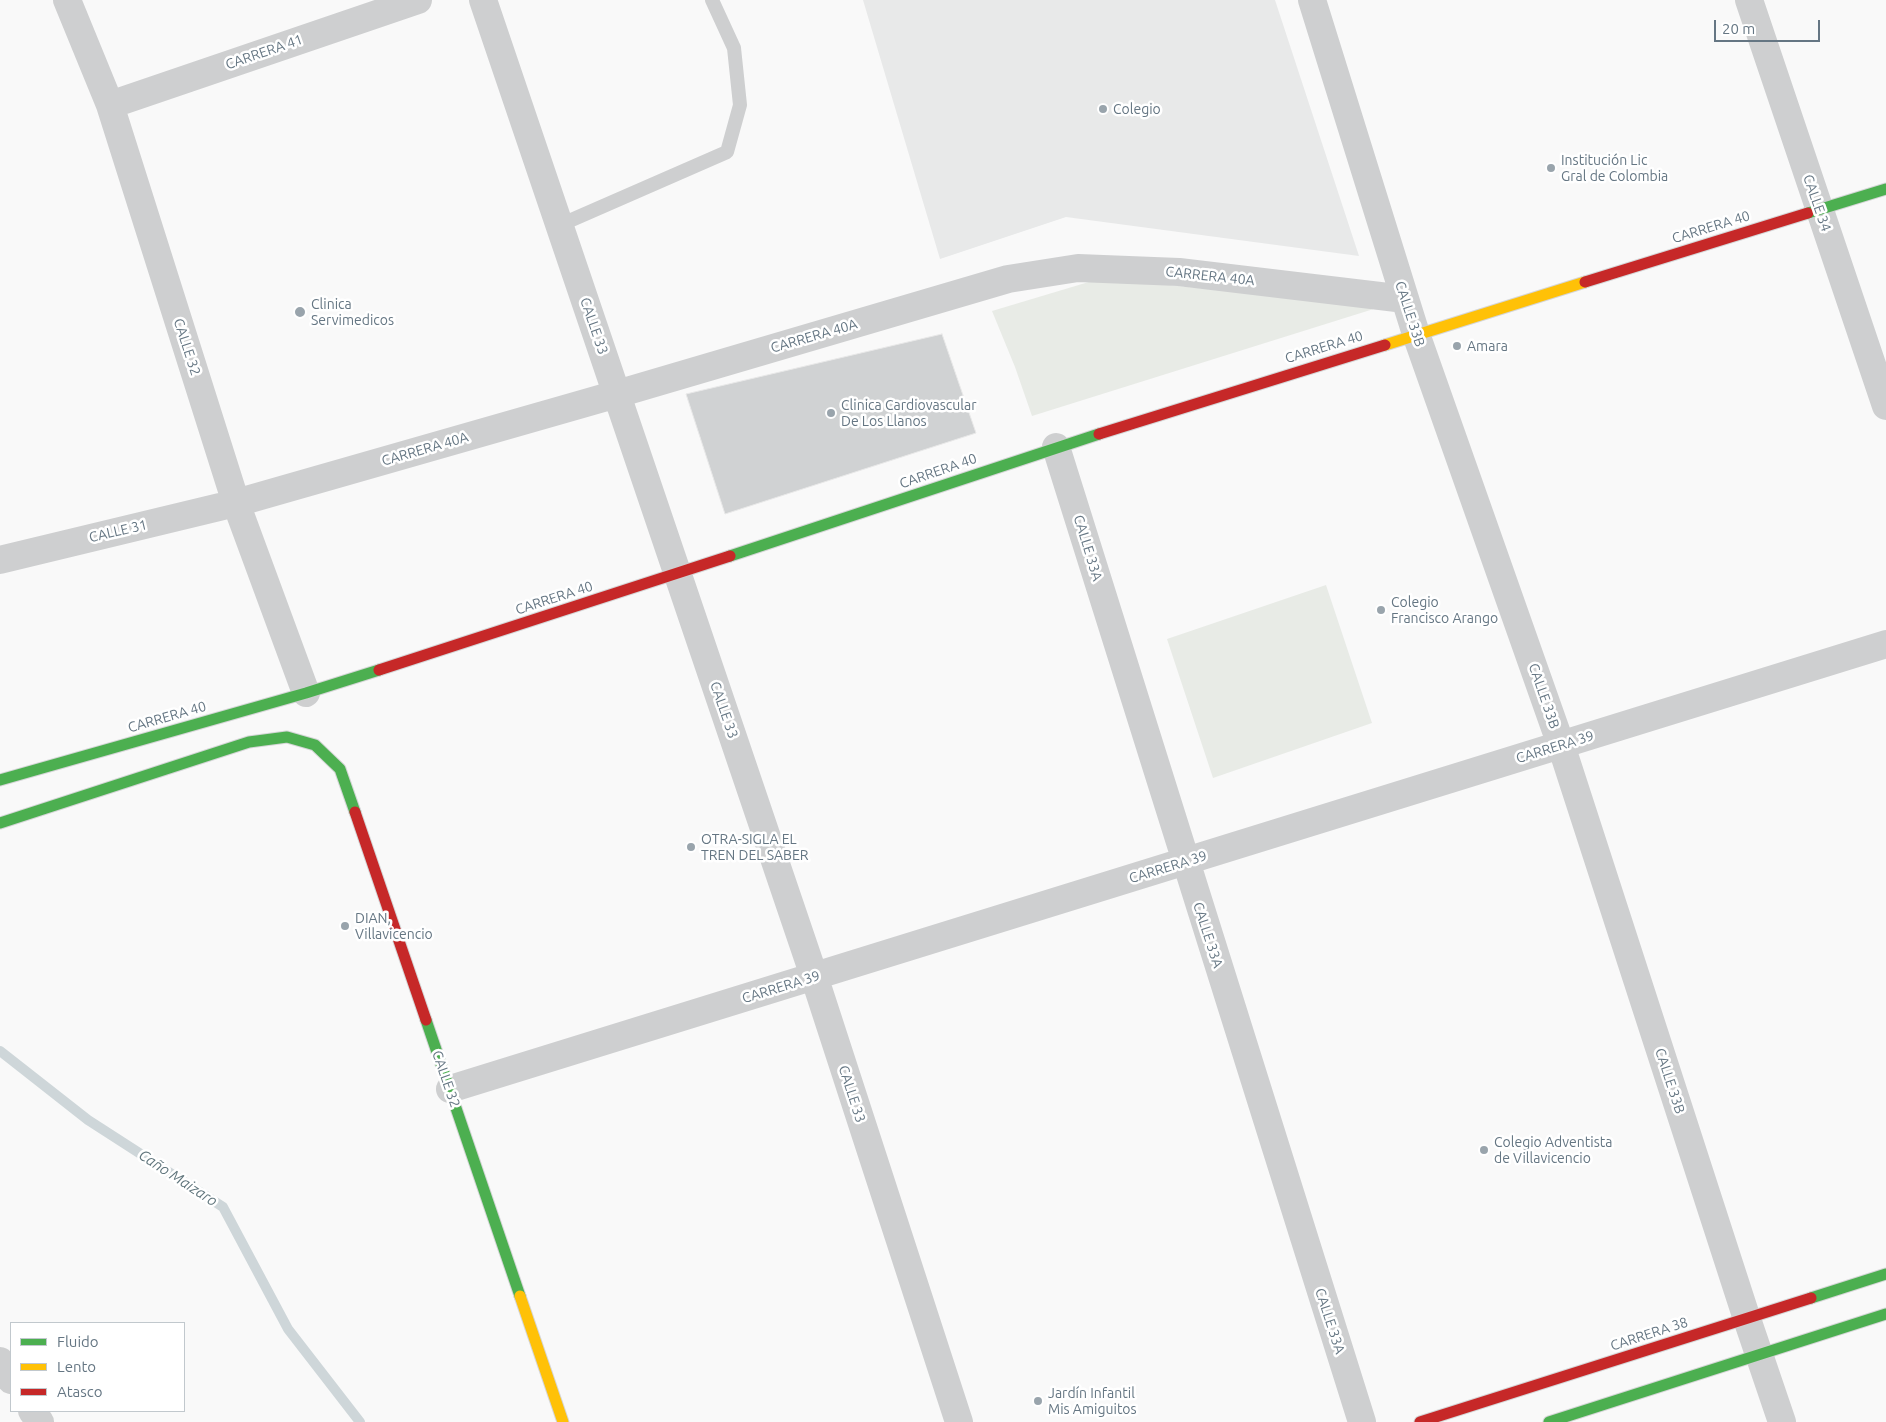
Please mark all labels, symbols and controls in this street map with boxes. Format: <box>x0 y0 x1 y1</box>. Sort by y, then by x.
scale bar <box>1716 10 1822 42</box>
text: 20 m <box>1722 20 1755 37</box>
street label: CARRERA 41 <box>223 31 305 73</box>
place label: Colegio <box>1113 101 1161 117</box>
marker: Colegio <box>1097 103 1109 115</box>
place label: Institución Lic Gral de Colombia <box>1561 152 1668 184</box>
marker: Institución Lic Gral de Colombia <box>1545 162 1557 174</box>
street label: CALLE 34 <box>1799 172 1835 234</box>
street label: CARRERA 40 <box>1670 207 1752 247</box>
street label: CARRERA 40A <box>1165 263 1255 289</box>
street label: CALLE 33B <box>1392 279 1428 349</box>
street label: CALLE 33 <box>576 295 612 357</box>
place label: Clinica Servimedicos <box>311 296 394 328</box>
marker: Clinica Servimedicos <box>293 305 307 319</box>
street label: CALLE 32 <box>170 316 204 378</box>
street label: CARRERA 40A <box>769 316 859 356</box>
street label: CARRERA 40 <box>1283 327 1365 367</box>
place label: Amara <box>1467 338 1508 354</box>
marker: Amara <box>1451 340 1463 352</box>
place label: Clinica Cardiovascular De Los Llanos <box>841 397 977 430</box>
marker: Clinica Cardiovascular De Los Llanos <box>825 407 837 419</box>
street label: CARRERA 40A <box>380 429 470 469</box>
street label: CARRERA 40 <box>897 450 979 492</box>
street label: CALLE 33A <box>1070 513 1106 583</box>
street label: CALLE 31 <box>87 516 149 546</box>
street label: CARRERA 40 <box>513 578 595 618</box>
place label: Colegio Francisco Arango <box>1391 594 1498 626</box>
marker: Colegio Francisco Arango <box>1375 604 1387 616</box>
street label: CALLE 33B <box>1525 661 1563 731</box>
street label: CALLE 33 <box>706 679 742 741</box>
street label: CARRERA 40 <box>126 698 208 736</box>
street label: CARRERA 39 <box>1514 727 1596 767</box>
place label: OTRA-SIGLA EL TREN DEL SABER <box>701 831 809 864</box>
marker: OTRA-SIGLA EL TREN DEL SABER <box>685 841 697 853</box>
street label: CARRERA 39 <box>1127 847 1209 887</box>
street label: CALLE 33A <box>1189 900 1227 970</box>
place label: DIAN, Villavicencio <box>355 910 433 942</box>
marker: DIAN, Villavicencio <box>339 920 351 932</box>
street label: CARRERA 39 <box>740 967 822 1007</box>
street label: CALLE 33B <box>1652 1046 1688 1116</box>
street label: CALLE 32 <box>428 1048 464 1110</box>
street label: CALLE 33 <box>835 1063 869 1125</box>
place label: Colegio Adventista de Villavicencio <box>1494 1134 1612 1166</box>
marker: Colegio Adventista de Villavicencio <box>1478 1144 1490 1156</box>
water label: Caño Maizaro <box>135 1146 221 1210</box>
street label: CALLE 33A <box>1311 1286 1349 1356</box>
street label: CARRERA 38 <box>1608 1314 1690 1354</box>
legend <box>10 1322 185 1412</box>
text: Fluido <box>57 1333 99 1350</box>
text: Lento <box>57 1358 96 1375</box>
text: Atasco <box>57 1383 103 1400</box>
place label: Jardín Infantil Mis Amiguitos <box>1048 1385 1137 1418</box>
marker: Jardín Infantil Mis Amiguitos <box>1032 1395 1044 1407</box>

